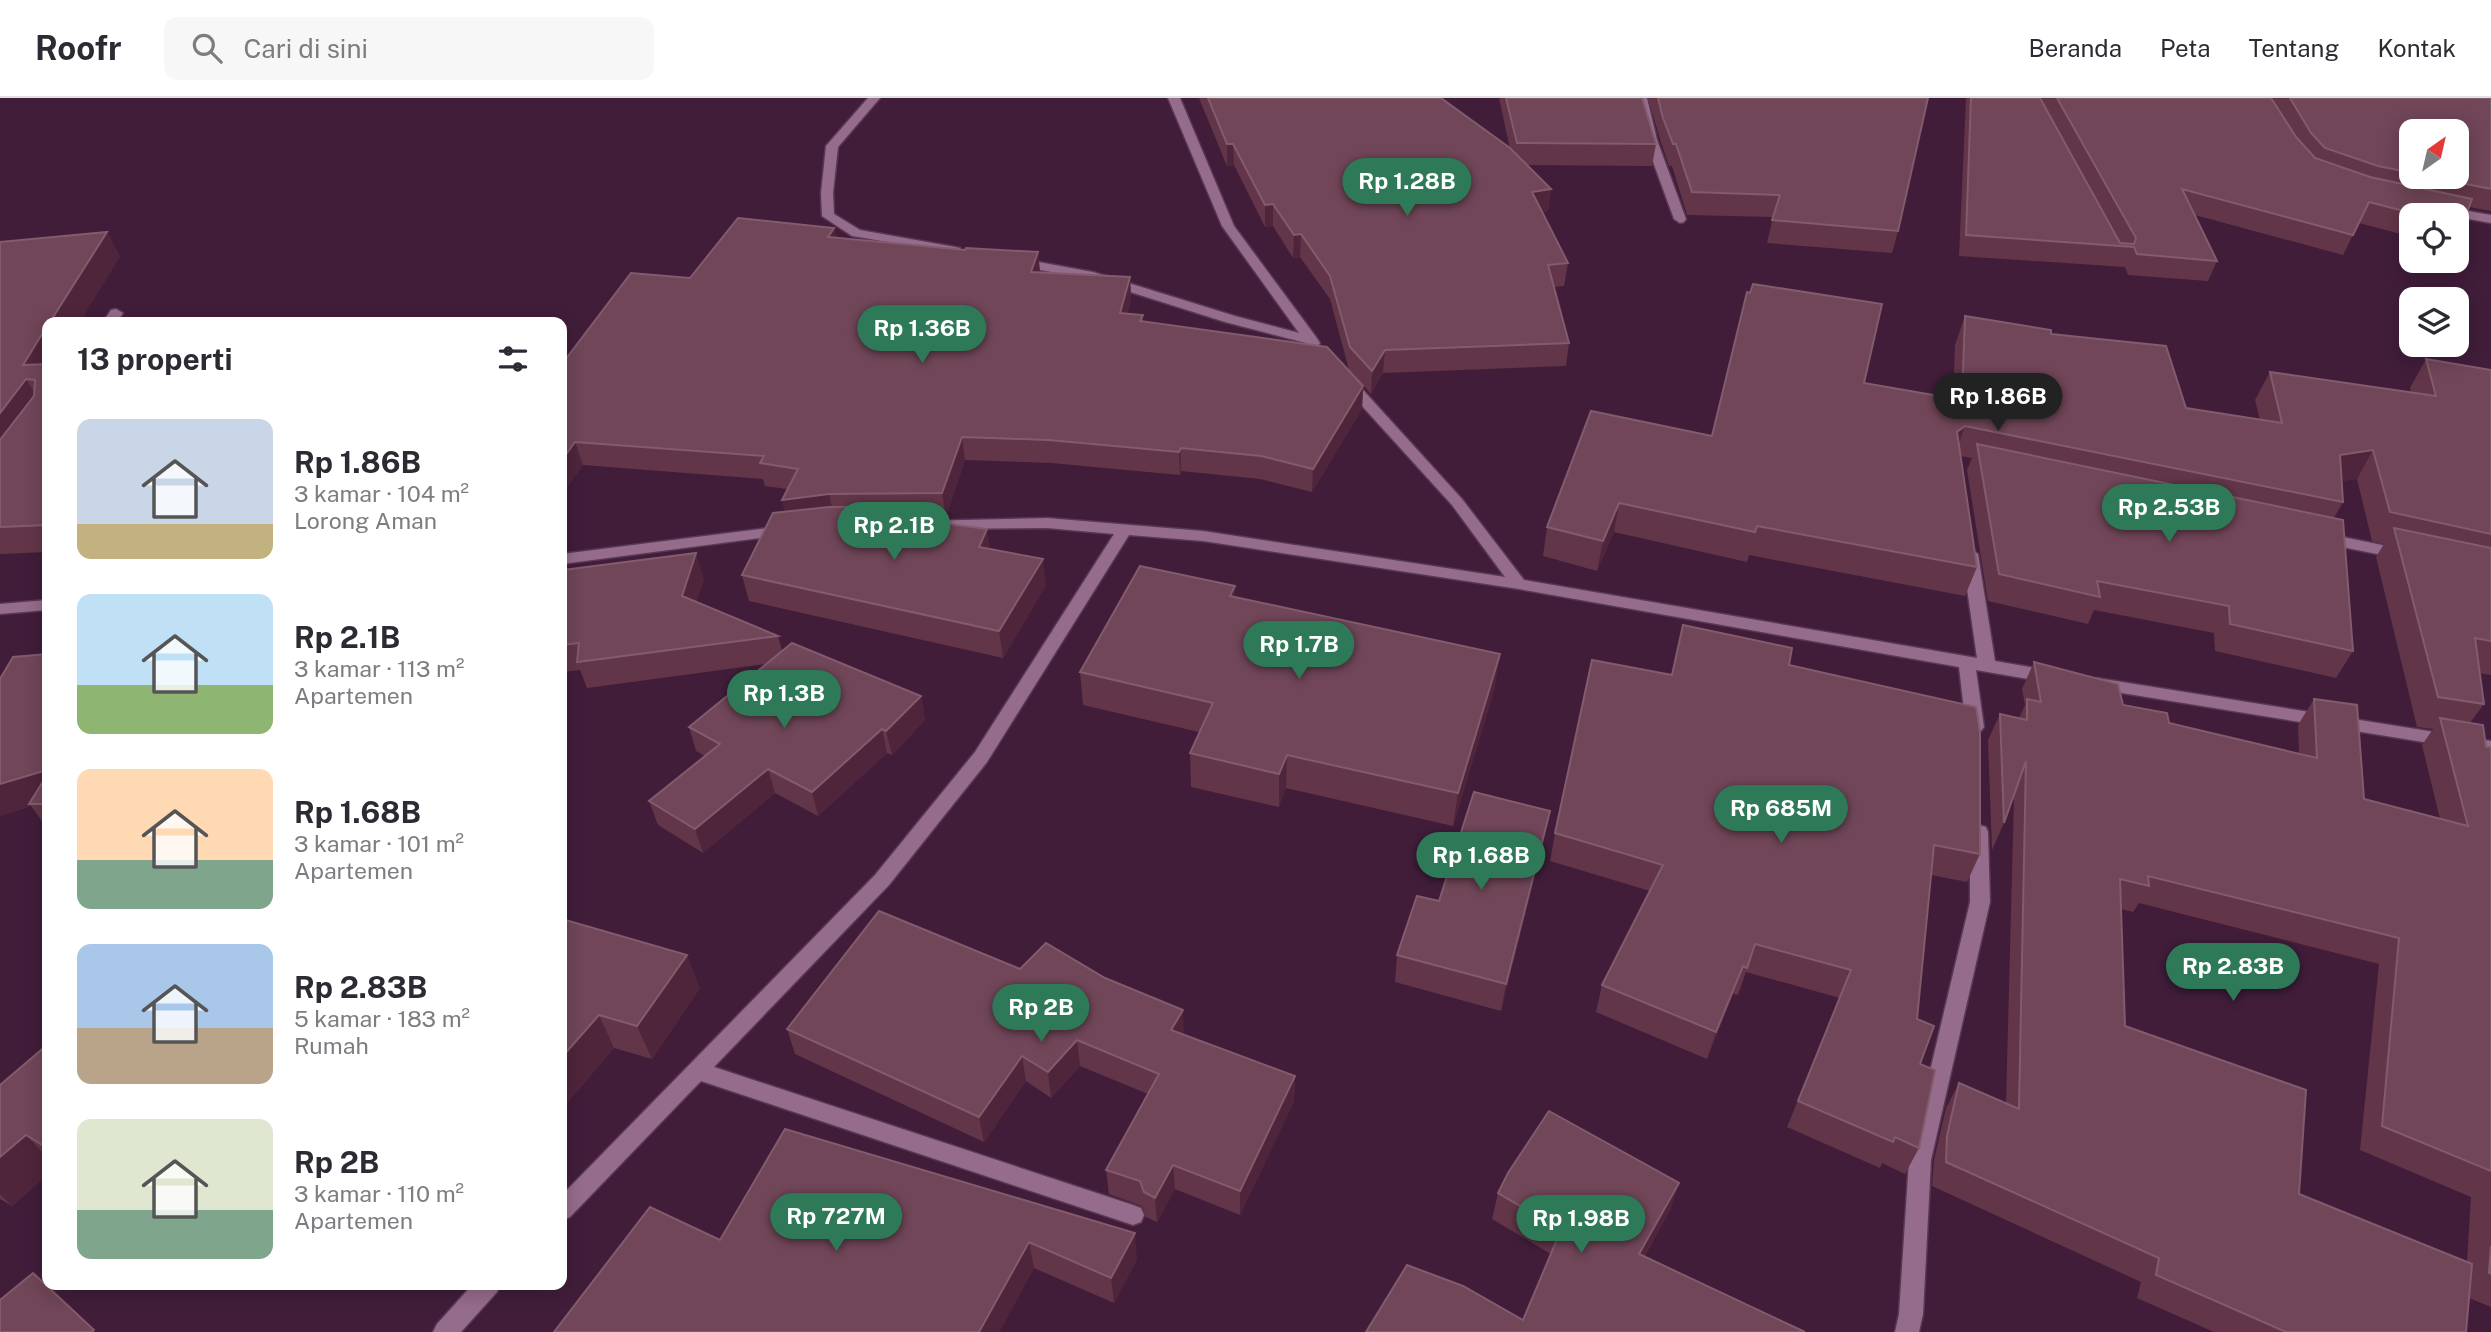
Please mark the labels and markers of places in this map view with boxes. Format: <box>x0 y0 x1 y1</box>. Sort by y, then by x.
pin: Rp 1.28B <box>1335 158 1479 218</box>
pin: Rp 1.36B <box>850 306 994 365</box>
pin: Rp 1.86B <box>1926 374 2070 433</box>
pin: Rp 2.53B <box>2097 484 2241 544</box>
pin: Rp 2.1B <box>829 503 959 562</box>
pin: Rp 1.7B <box>1234 622 1364 681</box>
pin: Rp 1.3B <box>719 670 849 730</box>
pin: Rp 685M <box>1716 786 1846 845</box>
pin: Rp 1.68B <box>1409 832 1553 892</box>
pin: Rp 2.83B <box>2161 944 2305 1003</box>
pin: Rp 2B <box>992 984 1090 1044</box>
pin: Rp 727M <box>771 1194 901 1253</box>
pin: Rp 1.98B <box>1509 1196 1653 1255</box>

